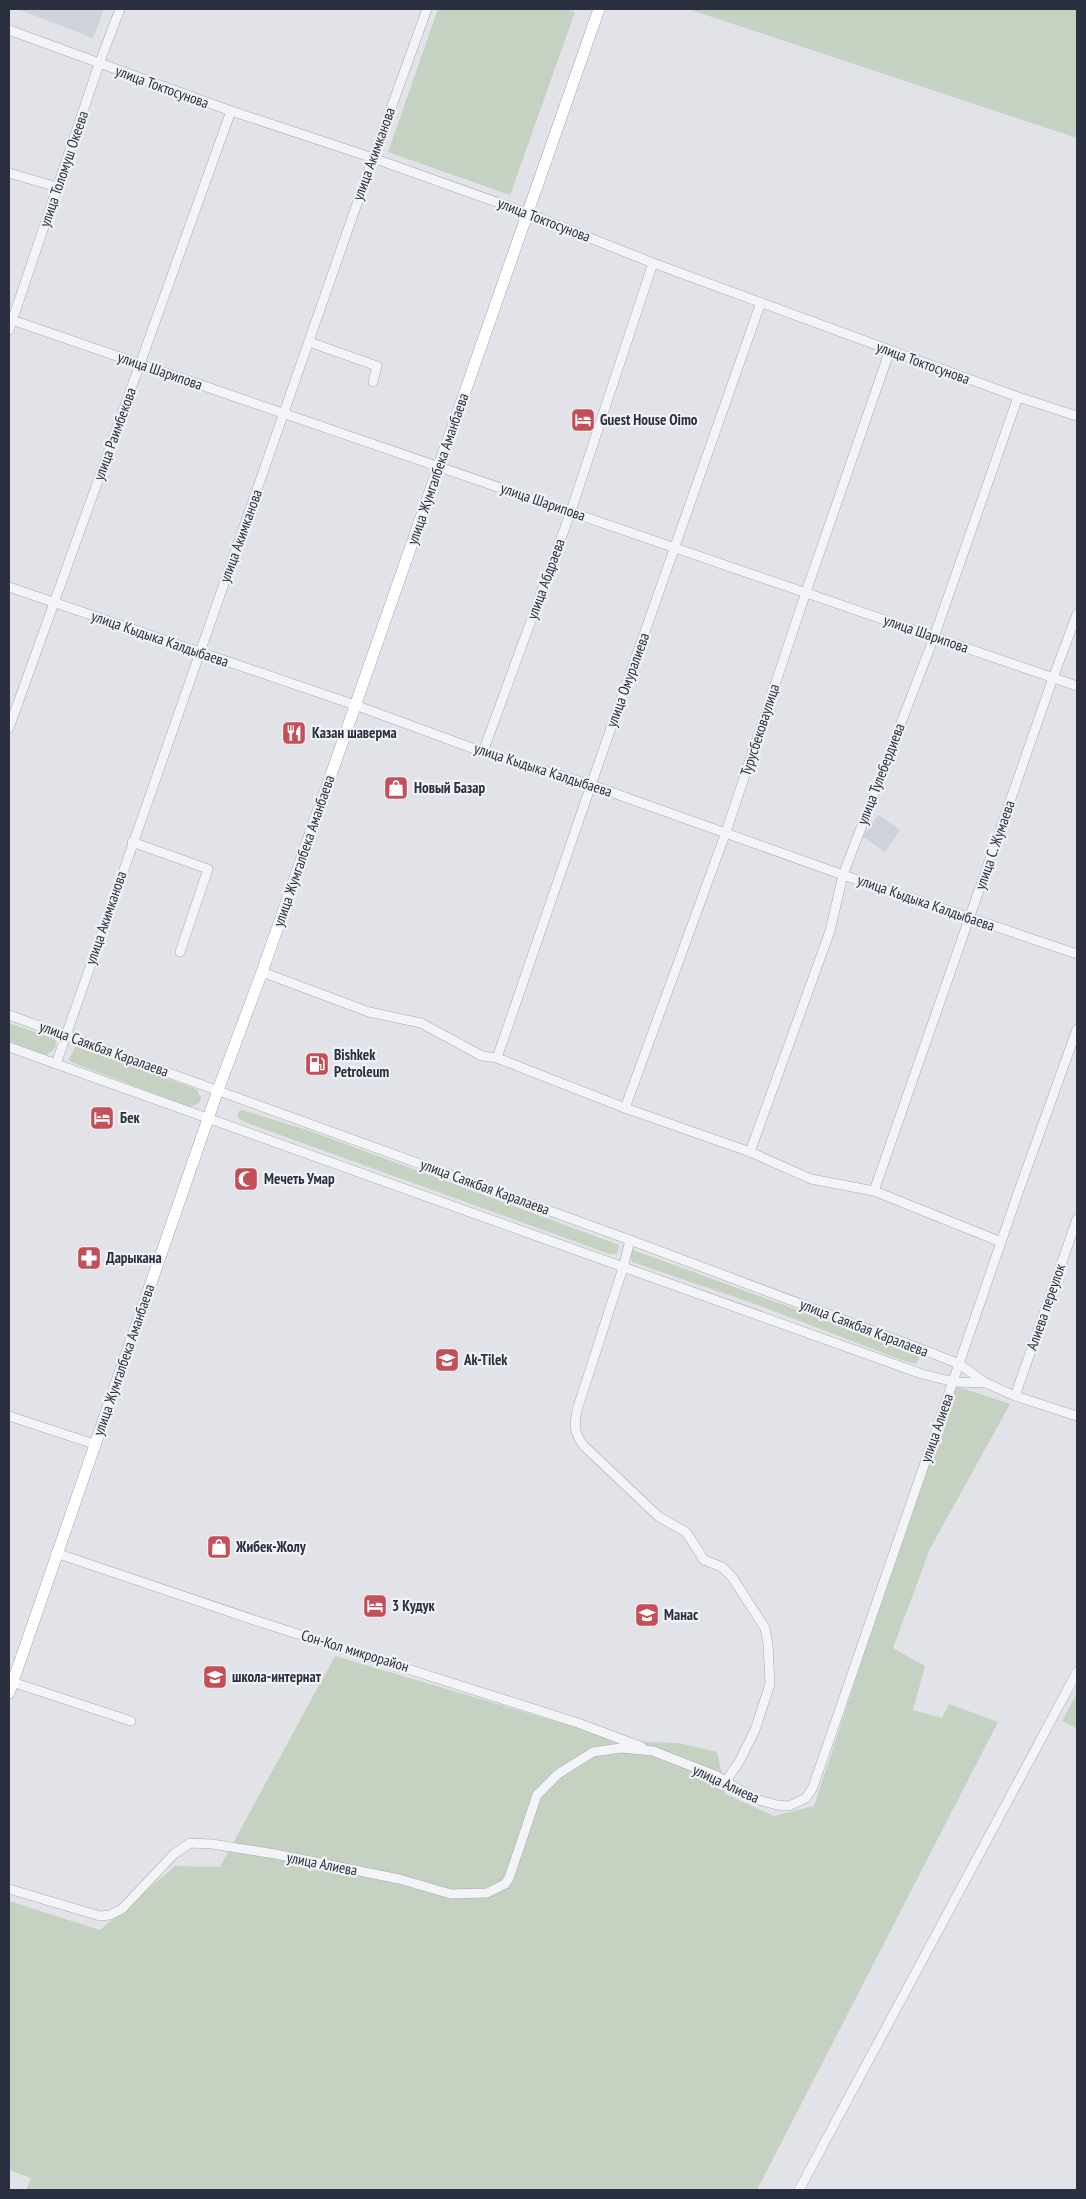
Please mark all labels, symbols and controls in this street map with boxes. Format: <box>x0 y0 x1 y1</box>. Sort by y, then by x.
street label: улица Токтосунова <box>113 61 211 112</box>
street label: улица Акимканова <box>348 105 399 203</box>
street label: улица Толомуш Океева <box>35 108 92 229</box>
street label: улица Токтосунова <box>495 193 593 246</box>
street label: улица Токтосунова <box>874 337 972 388</box>
street label: улица Шарипова <box>115 347 205 394</box>
street label: улица Раимбекова <box>89 385 140 483</box>
street label: улица Жумгалбека Аманбаева <box>403 391 472 547</box>
hotel icon: Guest House Oimo <box>570 407 596 433</box>
place label: Guest House Oimo <box>600 410 698 429</box>
street label: улица Шарипова <box>498 478 588 525</box>
street label: улица Акимканова <box>215 487 266 585</box>
street label: улица Абдраева <box>522 536 569 622</box>
street label: улица Кыдыка Калдыбаева <box>89 606 231 671</box>
street label: улица Шарипова <box>881 610 971 657</box>
street label: улица Омуралиева <box>602 630 653 730</box>
street label: Турусбековаулица <box>736 681 783 778</box>
restaurant icon: Казан шаверма <box>281 720 307 746</box>
street label: улица Тулебердиева <box>852 720 909 827</box>
place label: Казан шаверма <box>312 723 397 742</box>
street label: улица Кыдыка Калдыбаева <box>472 738 615 801</box>
street label: улица Жумгалбека Аманбаева <box>269 773 338 929</box>
shop icon: Новый Базар <box>383 775 409 801</box>
place label: Новый Базар <box>414 778 485 797</box>
street label: улица С. Жумаева <box>970 798 1019 892</box>
street label: улица Акимканова <box>81 869 130 967</box>
street label: улица Кыдыка Калдыбаева <box>855 870 997 935</box>
street label: улица Саякбая Каралаева <box>37 1016 171 1081</box>
place label: Bishkek Petroleum <box>334 1045 389 1081</box>
fuel station icon: Bishkek Petroleum <box>304 1051 330 1077</box>
hotel icon: Бек <box>89 1105 115 1131</box>
place label: Бек <box>120 1108 141 1127</box>
street label: улица Саякбая Каралаева <box>418 1154 552 1219</box>
mosque icon: Мечеть Умар <box>233 1166 259 1192</box>
place label: Мечеть Умар <box>264 1169 335 1188</box>
pharmacy icon: Дарыкана <box>76 1245 102 1271</box>
place label: Дарыкана <box>106 1248 162 1267</box>
street label: Алиева переулок <box>1022 1261 1069 1353</box>
street label: улица Жумгалбека Аманбаева <box>89 1282 158 1438</box>
street label: улица Саякбая Каралаева <box>797 1294 931 1361</box>
school or university icon: Ak-Tilek <box>434 1347 460 1373</box>
place label: Ak-Tilek <box>463 1350 508 1369</box>
street label: улица Алиева <box>916 1391 957 1465</box>
shop icon: Жибек-Жолу <box>206 1534 232 1560</box>
place label: Жибек-Жолу <box>235 1537 307 1556</box>
hotel icon: 3 Кудук <box>362 1593 388 1619</box>
place label: 3 Кудук <box>392 1596 436 1615</box>
school or university icon: Манас <box>634 1602 660 1628</box>
place label: Манас <box>664 1605 699 1624</box>
street label: Сон-Кол микрорайон <box>299 1625 411 1676</box>
school or university icon: школа-интернат <box>202 1664 228 1690</box>
place label: школа-интернат <box>232 1667 322 1686</box>
street label: улица Алиева <box>690 1760 763 1807</box>
street label: улица Алиева <box>285 1847 359 1880</box>

